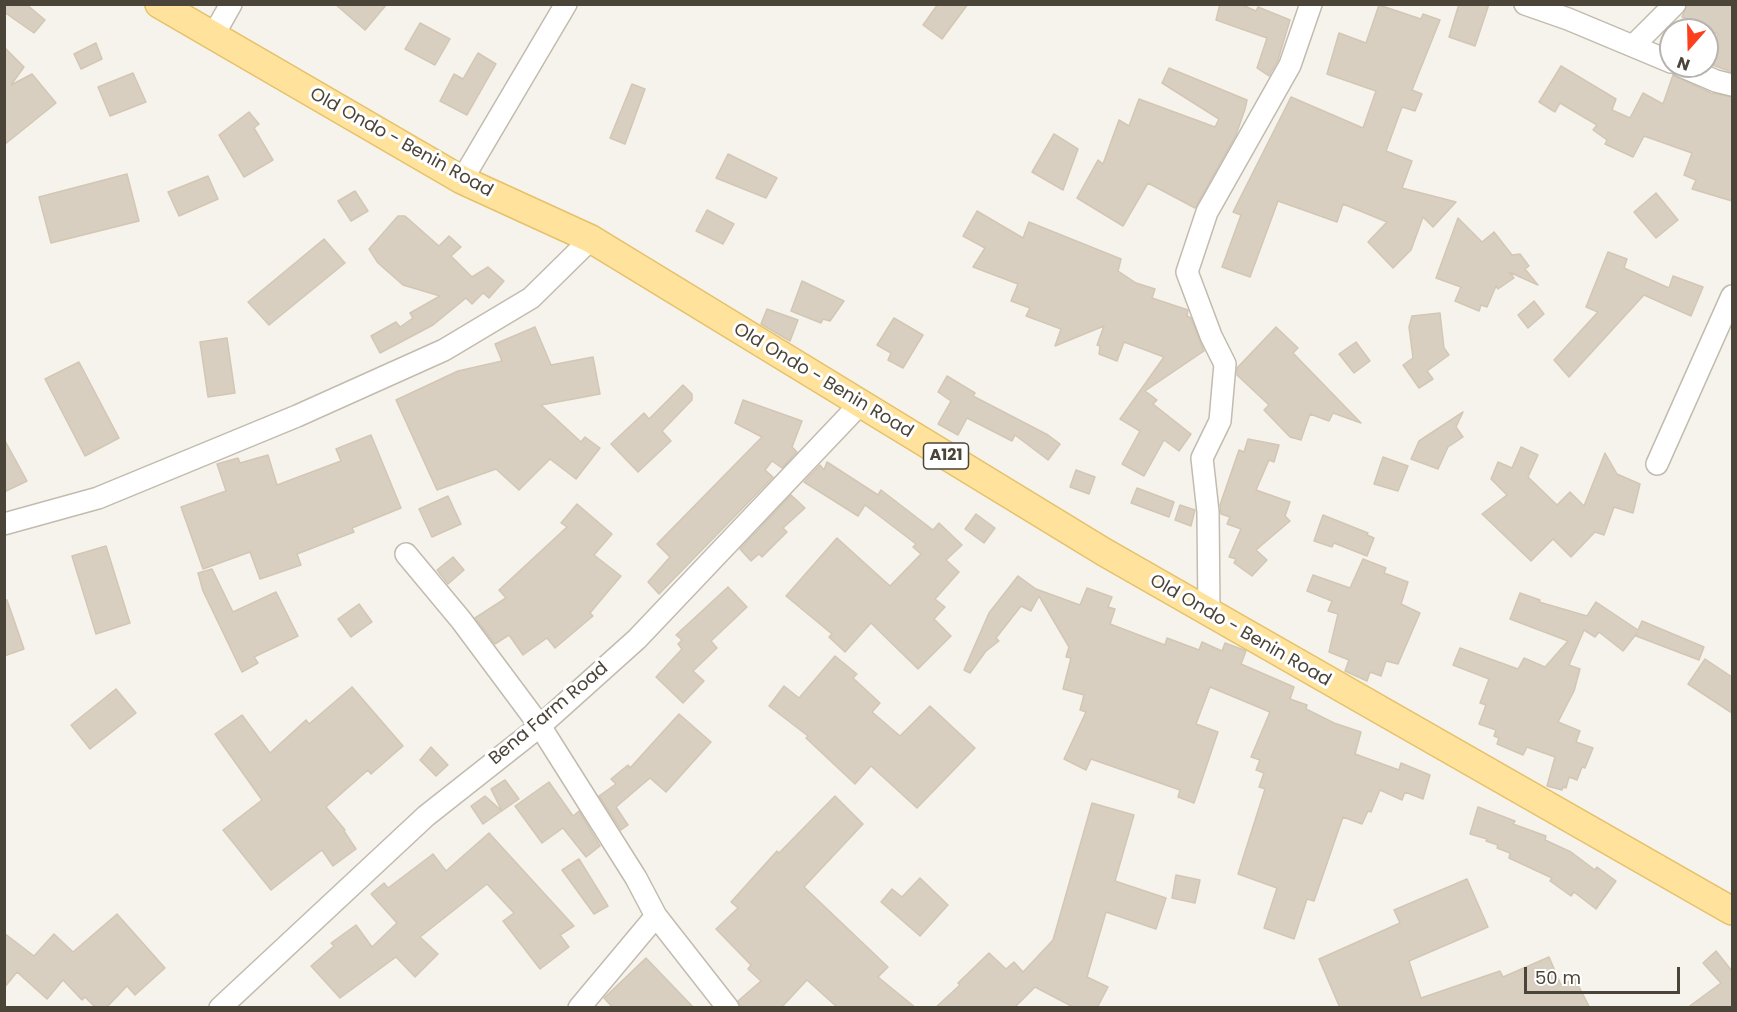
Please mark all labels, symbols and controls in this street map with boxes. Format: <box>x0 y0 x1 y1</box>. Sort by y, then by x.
north arrow <box>1659 18 1719 78</box>
text: N <box>1674 51 1693 76</box>
street label: Old Ondo - Benin Road <box>306 84 496 202</box>
street label: Old Ondo - Benin Road <box>729 319 917 443</box>
road number: A121 <box>924 443 968 469</box>
street label: Old Ondo - Benin Road <box>1146 570 1334 692</box>
street label: Bena Farm Road <box>485 658 613 770</box>
scale bar <box>1527 955 1683 993</box>
text: 50 m <box>1535 965 1581 990</box>

